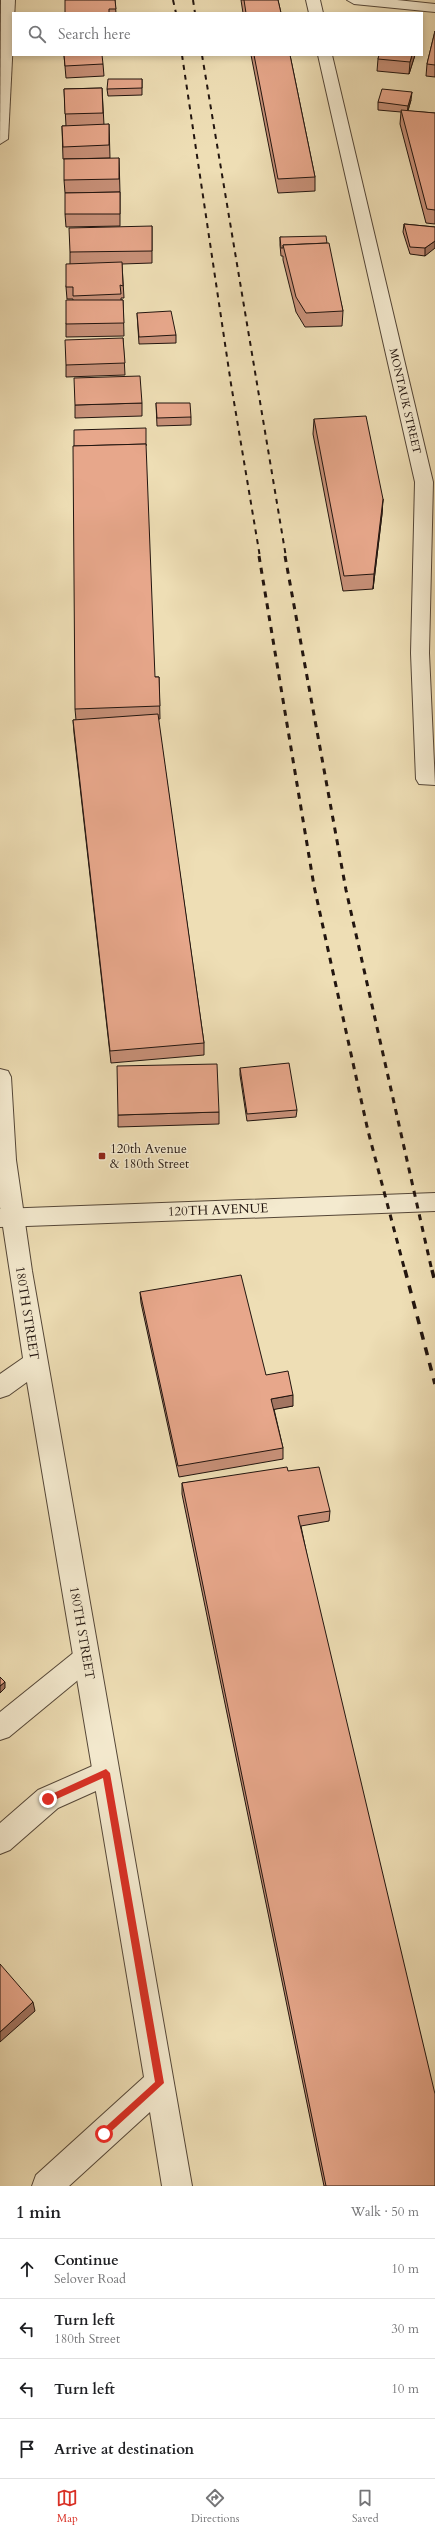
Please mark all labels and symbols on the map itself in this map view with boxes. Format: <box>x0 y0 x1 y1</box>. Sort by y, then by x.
street label: MONTAUK STREET <box>386 347 424 455</box>
place label: 120th Avenue & 180th Street <box>110 1140 189 1173</box>
marker: 120th Avenue & 180th Street <box>97 1151 107 1161</box>
street label: 120TH AVENUE <box>168 1199 268 1221</box>
street label: 180TH STREET <box>11 1265 43 1362</box>
street label: 180TH STREET <box>65 1585 99 1682</box>
route end <box>39 1790 57 1808</box>
route start <box>95 2125 113 2143</box>

